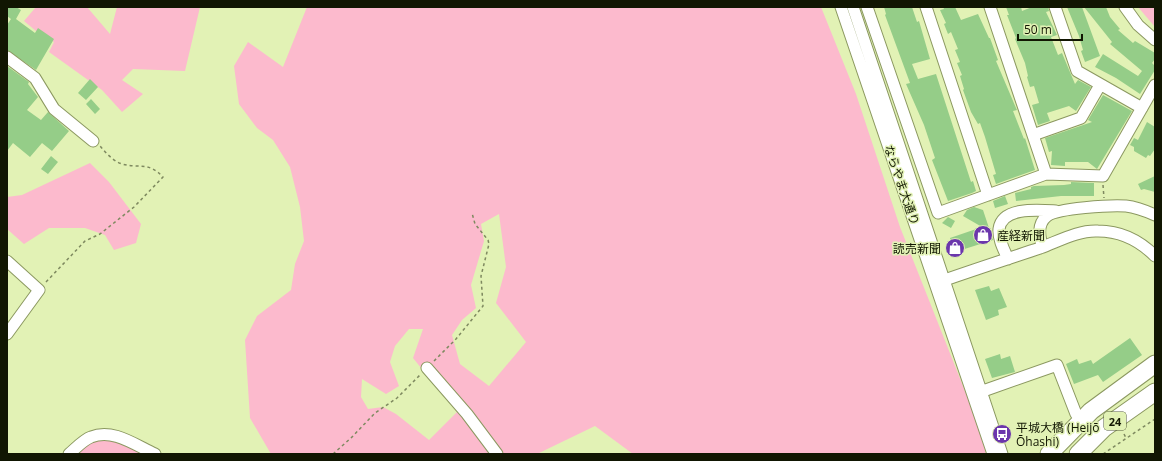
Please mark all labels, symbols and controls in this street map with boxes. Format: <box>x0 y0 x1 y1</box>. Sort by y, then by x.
scale bar <box>1018 16 1082 42</box>
text: 50 m <box>1024 21 1052 38</box>
street label: ならやま大通り <box>880 143 924 227</box>
shop icon: 産経新聞 <box>972 224 994 246</box>
place label: 産経新聞 <box>997 227 1045 244</box>
shop icon: 読売新聞 <box>944 237 966 259</box>
place label: 読売新聞 <box>893 240 941 257</box>
road number: 24 <box>1104 412 1126 430</box>
place label: 平城大橋 (Heijō Ōhashi) <box>1016 419 1100 450</box>
bus stop icon: 平城大橋 (Heijō Ōhashi) <box>991 423 1013 445</box>

